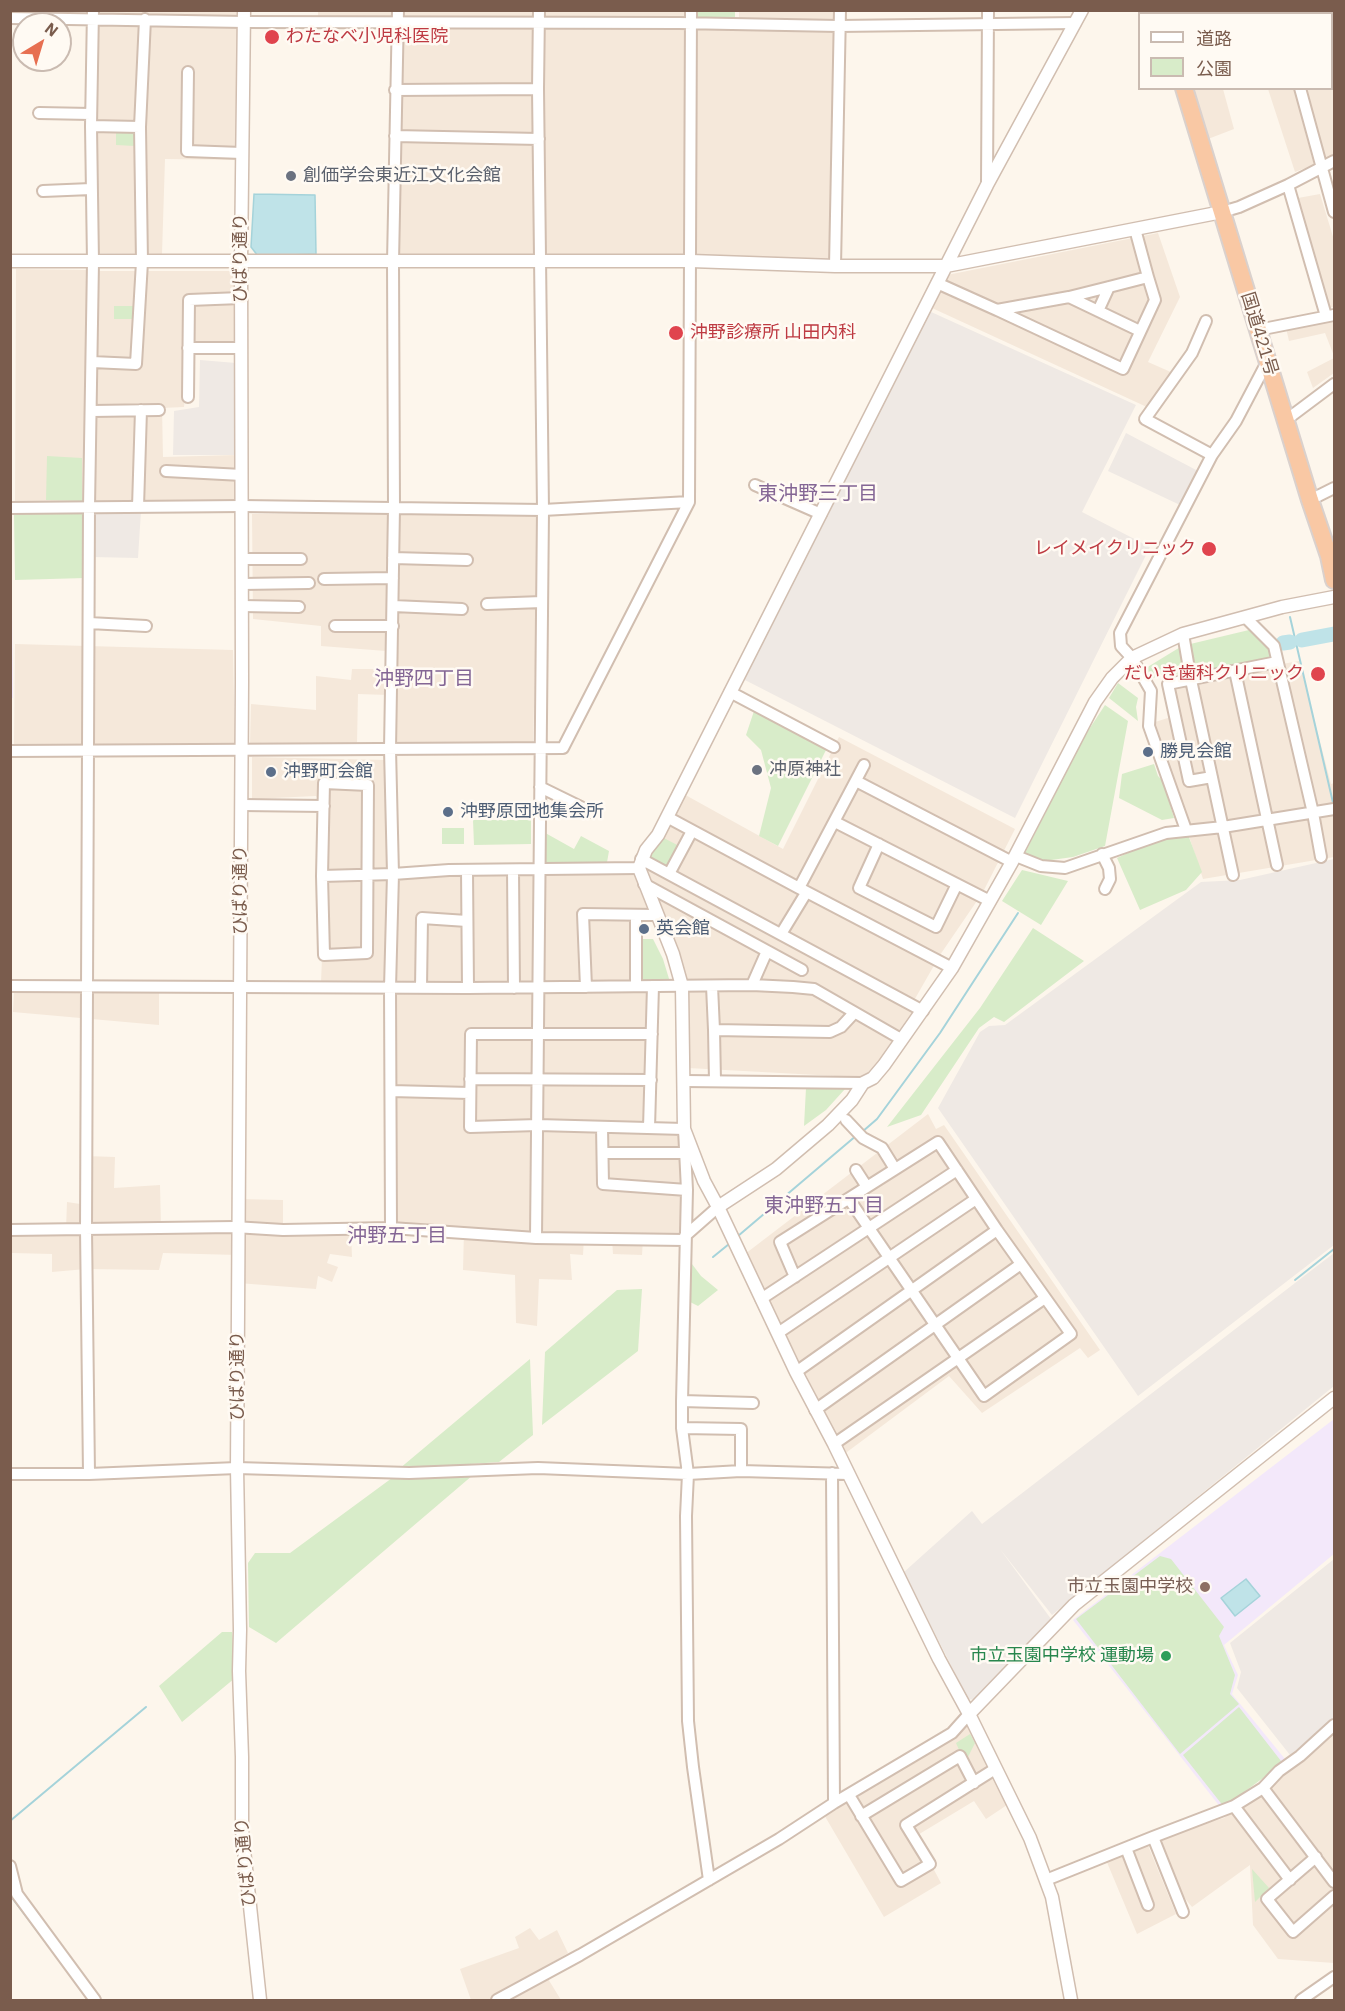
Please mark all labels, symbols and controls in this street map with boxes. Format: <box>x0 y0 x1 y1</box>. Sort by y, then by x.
north arrow <box>12 12 72 72</box>
legend <box>1138 12 1333 90</box>
text: N <box>41 18 63 41</box>
place label: わたなべ小児科医院 <box>286 26 448 48</box>
text: 道路 <box>1196 27 1232 50</box>
marker: わたなべ小児科医院 <box>263 28 281 46</box>
text: 公園 <box>1196 57 1232 80</box>
place label: 創価学会東近江文化会館 <box>303 165 501 187</box>
marker: 創価学会東近江文化会館 <box>284 169 298 183</box>
street label: ひばり通り <box>230 213 252 303</box>
street label: 国道421号 <box>1236 290 1282 378</box>
place label: 沖野診療所 山田内科 <box>690 322 856 344</box>
marker: 沖野診療所 山田内科 <box>667 324 685 342</box>
district label: 東沖野三丁目 <box>758 482 878 506</box>
place label: レイメイクリニック <box>1034 538 1196 560</box>
marker: レイメイクリニック <box>1200 540 1218 558</box>
place label: だいき歯科クリニック <box>1124 663 1304 685</box>
marker: だいき歯科クリニック <box>1309 665 1327 683</box>
district label: 沖野四丁目 <box>374 667 474 691</box>
place label: 勝見会館 <box>1160 741 1232 763</box>
marker: 勝見会館 <box>1141 745 1155 759</box>
place label: 冲原神社 <box>769 759 841 781</box>
place label: 沖野町会館 <box>283 761 373 783</box>
marker: 冲原神社 <box>750 763 764 777</box>
marker: 沖野町会館 <box>264 765 278 779</box>
place label: 沖野原団地集会所 <box>460 801 604 823</box>
marker: 沖野原団地集会所 <box>441 805 455 819</box>
street label: ひばり通り <box>230 845 252 935</box>
place label: 英会館 <box>656 918 710 940</box>
marker: 英会館 <box>637 922 651 936</box>
district label: 東沖野五丁目 <box>764 1194 884 1218</box>
district label: 沖野五丁目 <box>347 1224 447 1248</box>
street label: ひばり通り <box>227 1331 249 1421</box>
place label: 市立玉園中学校 <box>1067 1576 1193 1598</box>
marker: 市立玉園中学校 <box>1198 1580 1212 1594</box>
place label: 市立玉園中学校 運動場 <box>970 1645 1154 1667</box>
marker: 市立玉園中学校 運動場 <box>1159 1649 1173 1663</box>
street label: ひばり通り <box>231 1816 261 1908</box>

